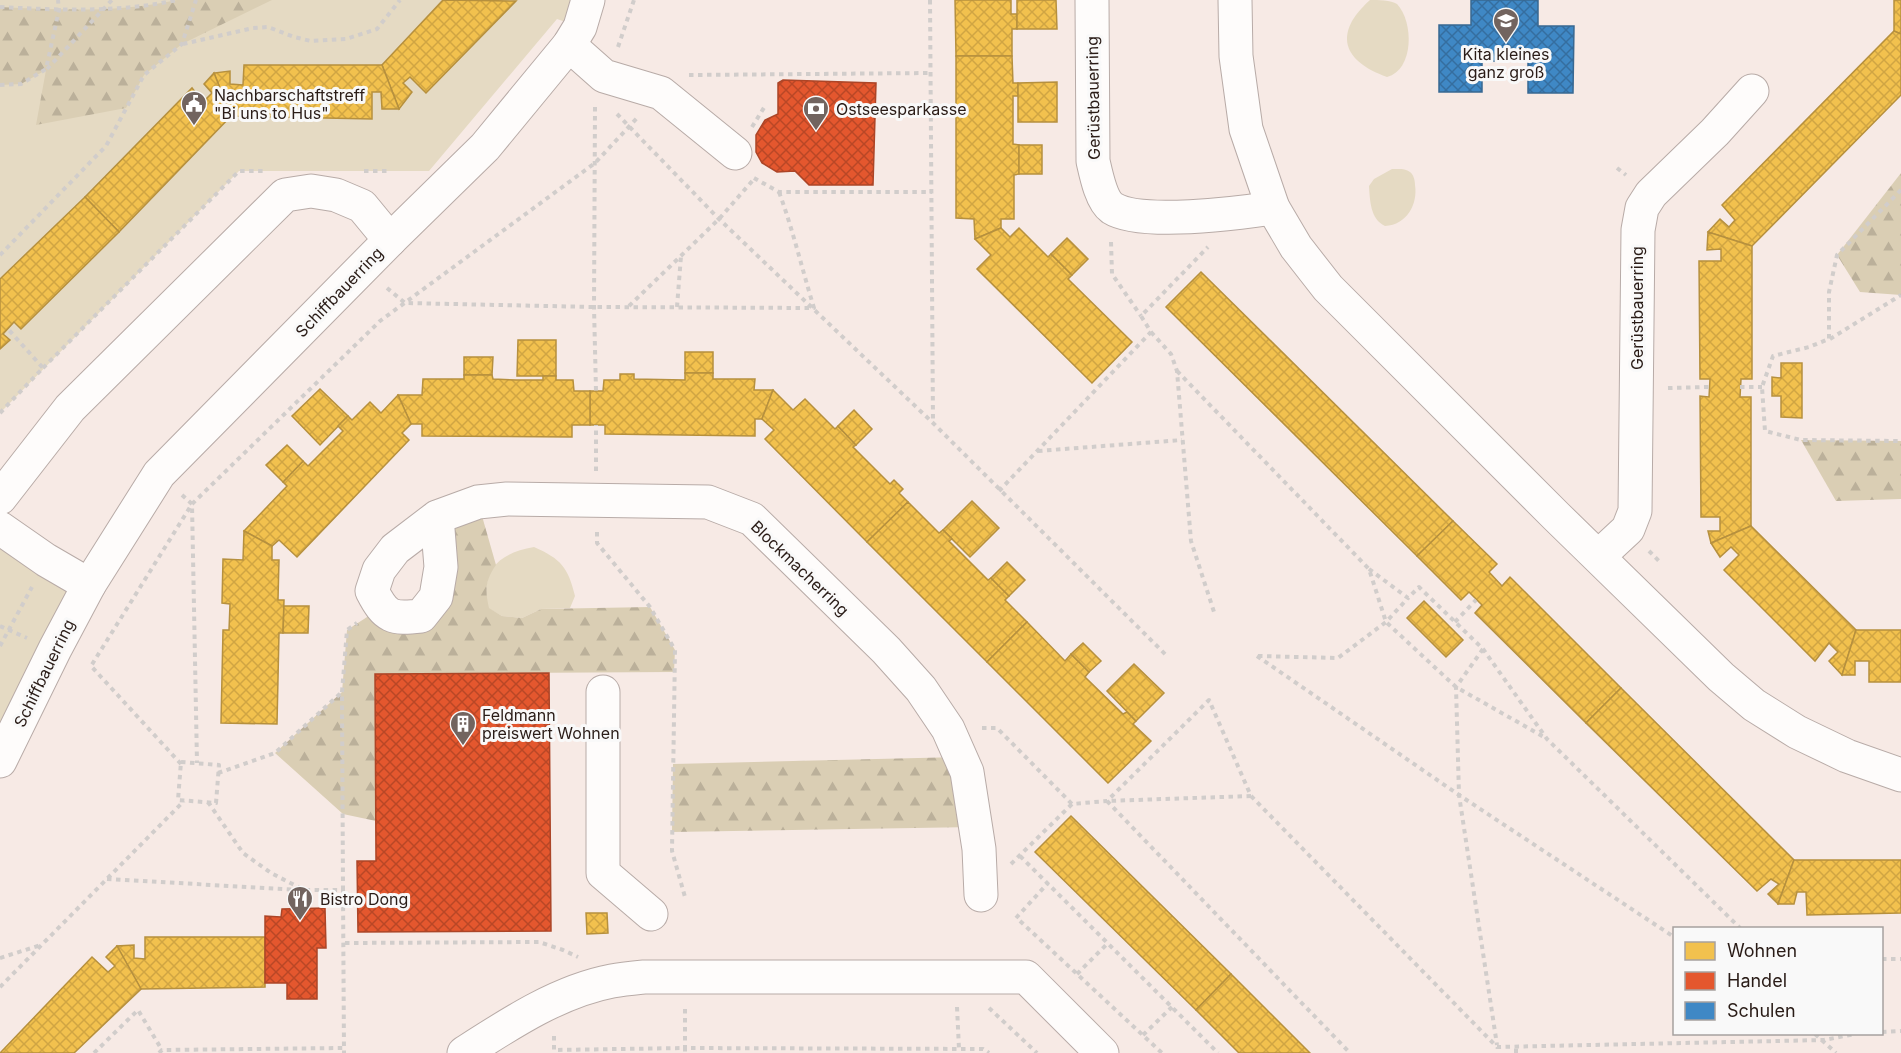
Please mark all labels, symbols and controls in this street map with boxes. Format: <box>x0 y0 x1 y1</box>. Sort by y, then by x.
school or university icon: Kita kleines ganz groß <box>1491 6 1521 44</box>
street label: Gerüstbauerring <box>1082 36 1104 160</box>
place label: Kita kleines ganz groß <box>1463 44 1549 82</box>
place label: Nachbarschaftstreff "Bi uns to Hus" <box>214 85 365 123</box>
public building icon: Nachbarschaftstreff "Bi uns to Hus" <box>179 89 209 127</box>
bank icon: Ostseesparkasse <box>801 94 831 132</box>
place label: Ostseesparkasse <box>836 99 967 119</box>
street label: Schiffbauerring <box>291 243 387 341</box>
street label: Gerüstbauerring <box>1627 246 1647 370</box>
street label: Blockmacherring <box>747 516 853 620</box>
street label: Schiffbauerring <box>9 616 79 730</box>
place label: Feldmann preiswert Wohnen <box>482 705 620 743</box>
building icon: Feldmann preiswert Wohnen <box>448 709 478 747</box>
restaurant icon: Bistro Dong <box>285 884 315 922</box>
place label: Bistro Dong <box>320 889 408 909</box>
legend <box>1673 927 1883 1035</box>
text: Wohnen <box>1727 940 1797 961</box>
text: Handel <box>1727 970 1787 991</box>
text: Schulen <box>1727 1000 1796 1021</box>

